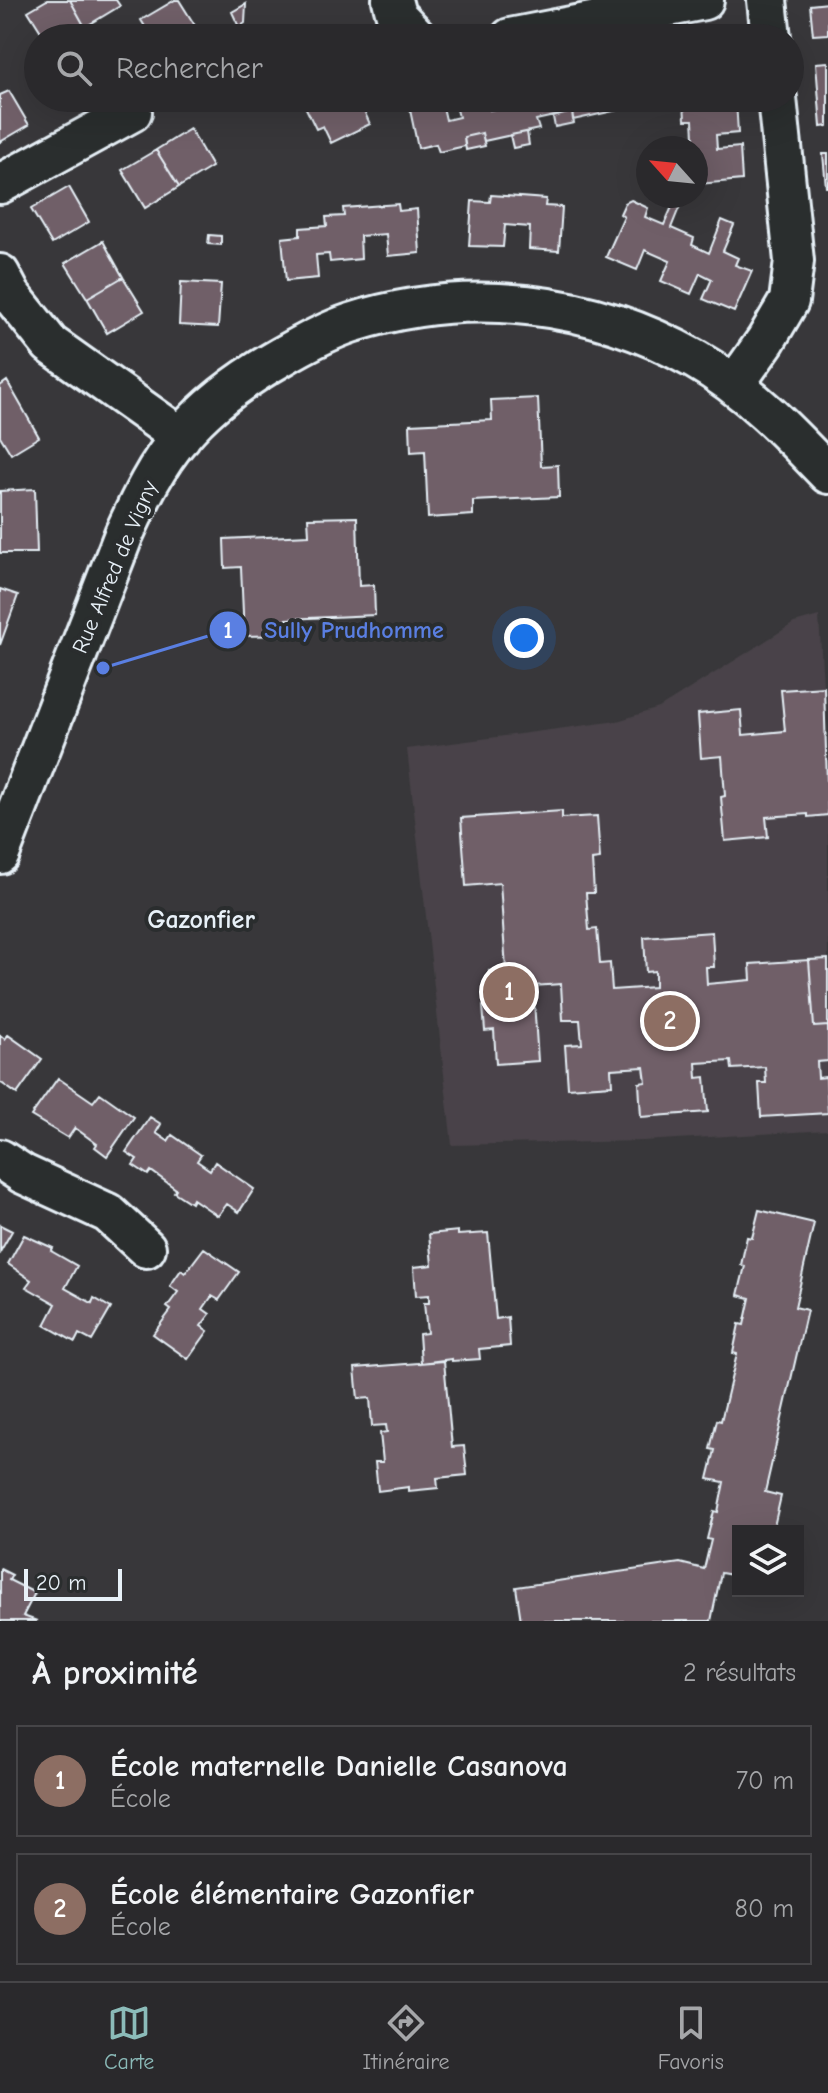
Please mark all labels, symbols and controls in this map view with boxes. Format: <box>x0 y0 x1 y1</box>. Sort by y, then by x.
search box <box>24 24 804 112</box>
icon: search <box>52 46 96 90</box>
text: Rechercher <box>116 51 263 86</box>
north arrow <box>636 136 708 208</box>
street label: Rue Alfred de Vigny <box>67 476 163 657</box>
callout: Sully Prudhomme <box>208 606 460 654</box>
text: 1 <box>223 616 233 644</box>
text: Sully Prudhomme <box>264 616 444 644</box>
your location <box>504 618 544 658</box>
district label: Gazonfier <box>147 905 255 935</box>
pin: 1 <box>483 962 535 1022</box>
pin: 2 <box>644 991 696 1051</box>
map controls <box>732 1525 804 1597</box>
button: layers <box>732 1525 804 1597</box>
scale bar <box>24 1565 122 1601</box>
text: 20 m <box>36 1570 86 1596</box>
text: À proximité <box>32 1653 198 1693</box>
text: 2 résultats <box>683 1658 796 1688</box>
text: École maternelle Danielle Casanova <box>110 1749 568 1784</box>
text: 1 <box>55 1766 65 1796</box>
text: 70 m <box>736 1766 794 1796</box>
text: École <box>110 1784 171 1814</box>
text: École élémentaire Gazonfier <box>110 1877 474 1912</box>
text: 2 <box>54 1894 66 1924</box>
text: 80 m <box>735 1894 794 1924</box>
text: École <box>110 1912 171 1942</box>
tab: Carte <box>104 2001 154 2075</box>
tab: Itinéraire <box>363 2001 450 2075</box>
tab: Favoris <box>658 2001 724 2075</box>

